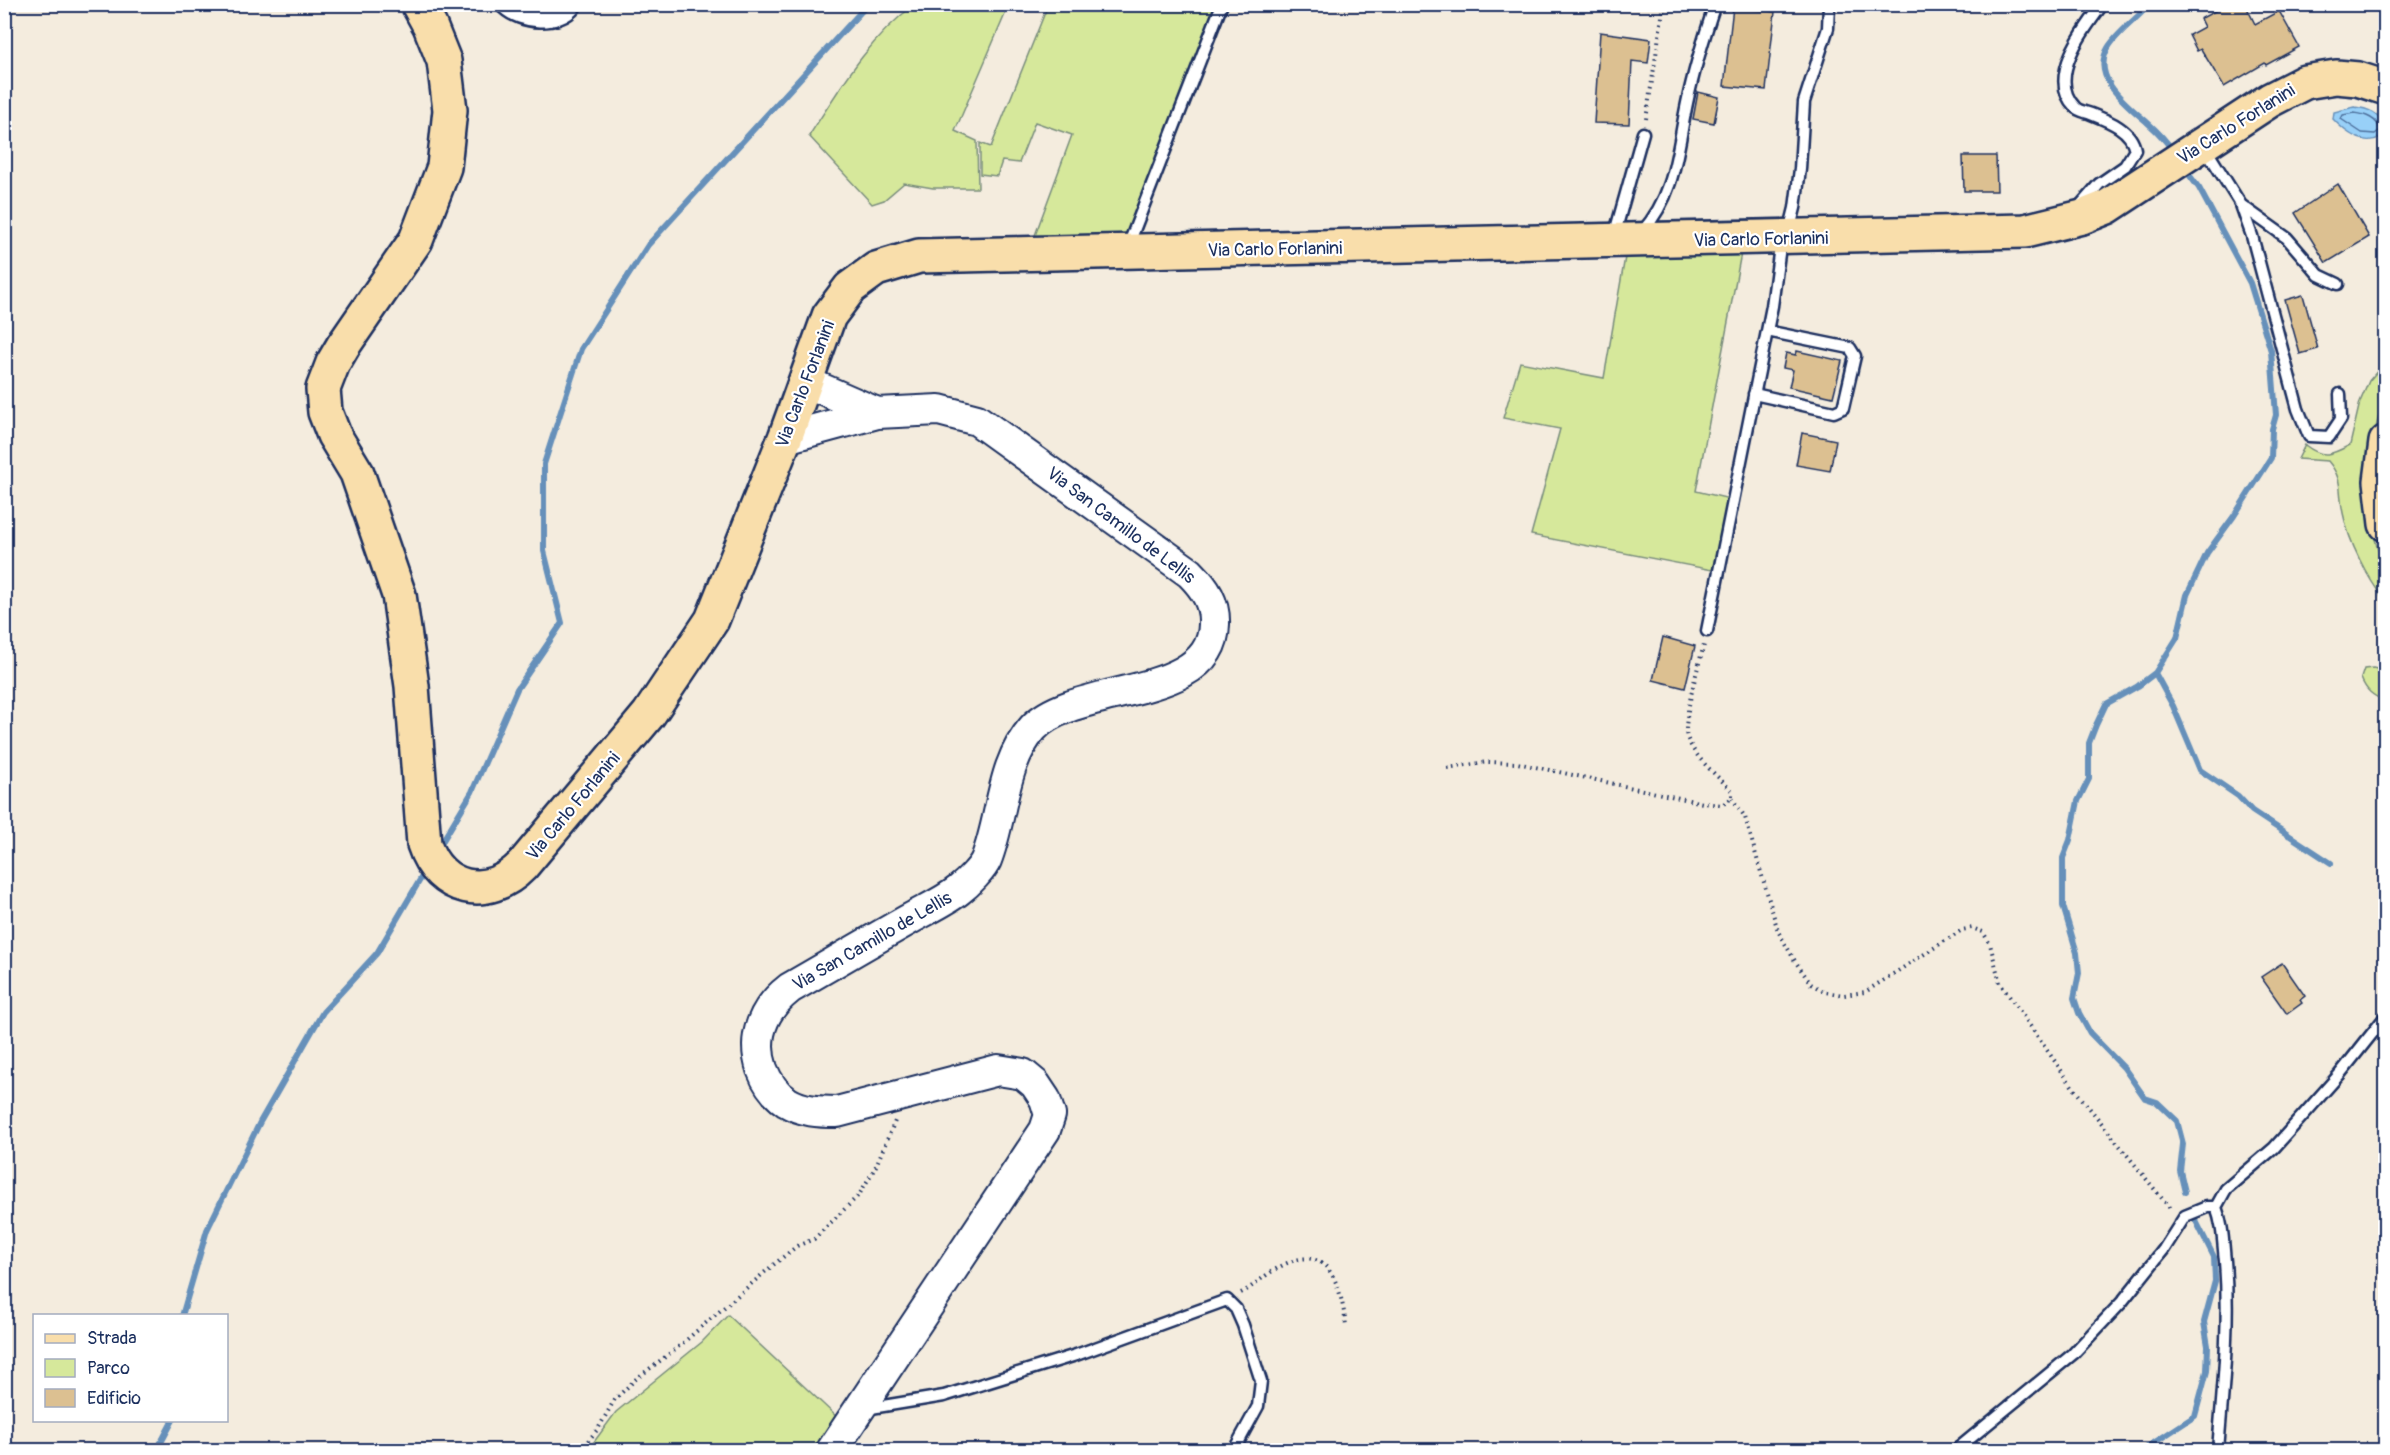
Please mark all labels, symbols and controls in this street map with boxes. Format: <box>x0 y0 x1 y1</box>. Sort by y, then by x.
street label: Via Carlo Forlanini <box>2173 79 2300 170</box>
street label: Via Carlo Forlanini <box>1693 227 1829 252</box>
street label: Via Carlo Forlanini <box>1207 237 1343 262</box>
street label: Via Carlo Forlanini <box>771 317 840 451</box>
street label: Via San Camillo de Lellis <box>1042 462 1200 589</box>
street label: Via Carlo Forlanini <box>521 747 626 865</box>
street label: Via San Camillo de Lellis <box>789 886 956 996</box>
legend <box>33 1314 228 1422</box>
text: Strada <box>87 1327 137 1350</box>
text: Parco <box>87 1357 130 1380</box>
text: Edificio <box>87 1387 141 1410</box>

